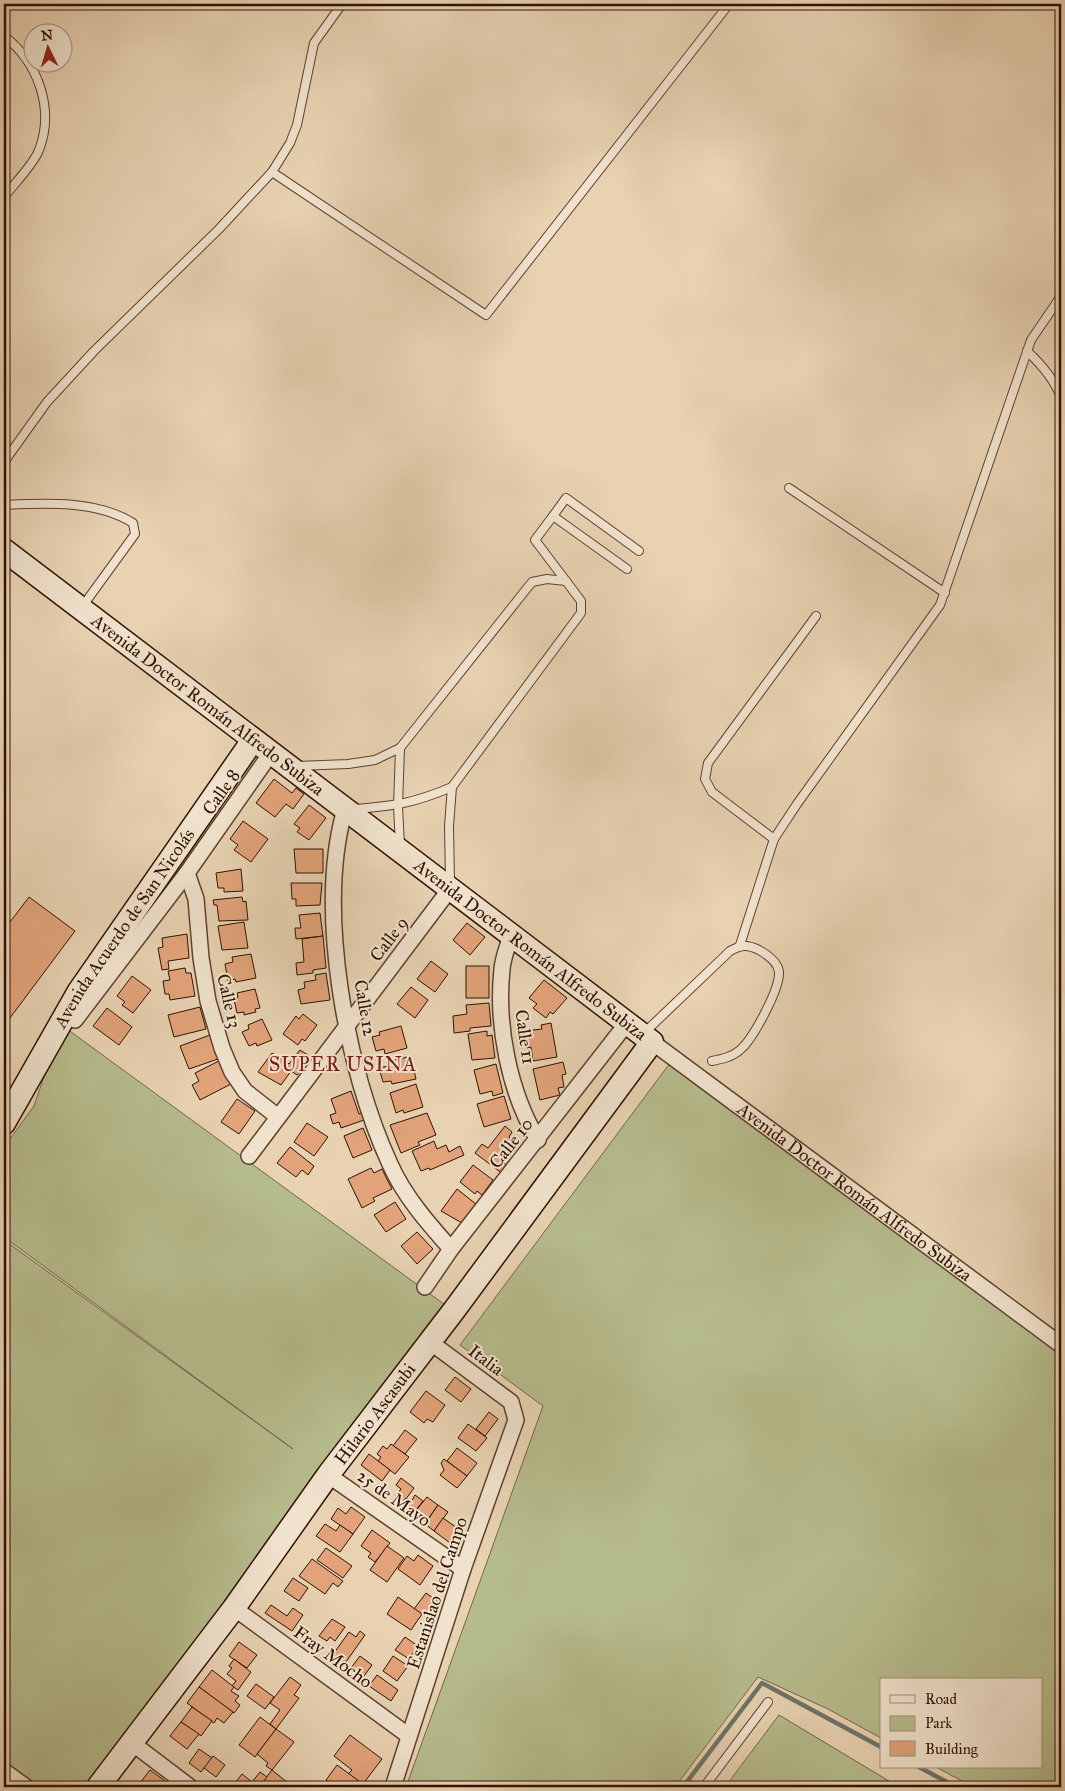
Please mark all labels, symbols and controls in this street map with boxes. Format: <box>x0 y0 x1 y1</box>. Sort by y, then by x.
north arrow <box>22 22 72 72</box>
text: N <box>40 27 54 45</box>
street label: Avenida Doctor Román Alfredo Subiza <box>86 609 329 800</box>
street label: Calle 8 <box>198 765 244 819</box>
street label: Avenida Acuerdo de San Nicolás <box>49 824 199 1033</box>
street label: Avenida Doctor Román Alfredo Subiza <box>409 854 652 1045</box>
street label: Calle 9 <box>365 912 413 966</box>
street label: Calle 13 <box>212 972 246 1030</box>
street label: Calle 12 <box>349 978 381 1038</box>
street label: Calle 11 <box>510 1008 540 1066</box>
district label: SUPER USINA <box>269 1052 417 1076</box>
street label: Avenida Doctor Román Alfredo Subiza <box>732 1097 977 1286</box>
street label: Calle 10 <box>484 1113 538 1173</box>
street label: Italia <box>464 1340 508 1381</box>
street label: Hilario Ascasubi <box>330 1359 420 1469</box>
street label: 25 de Mayo <box>353 1465 435 1531</box>
street label: Estanislao del Campo <box>402 1514 472 1672</box>
street label: Fray Mocho <box>289 1621 377 1693</box>
legend <box>880 1678 1042 1768</box>
text: Road <box>925 1690 957 1708</box>
text: Park <box>925 1714 952 1732</box>
text: Building <box>925 1740 979 1758</box>

